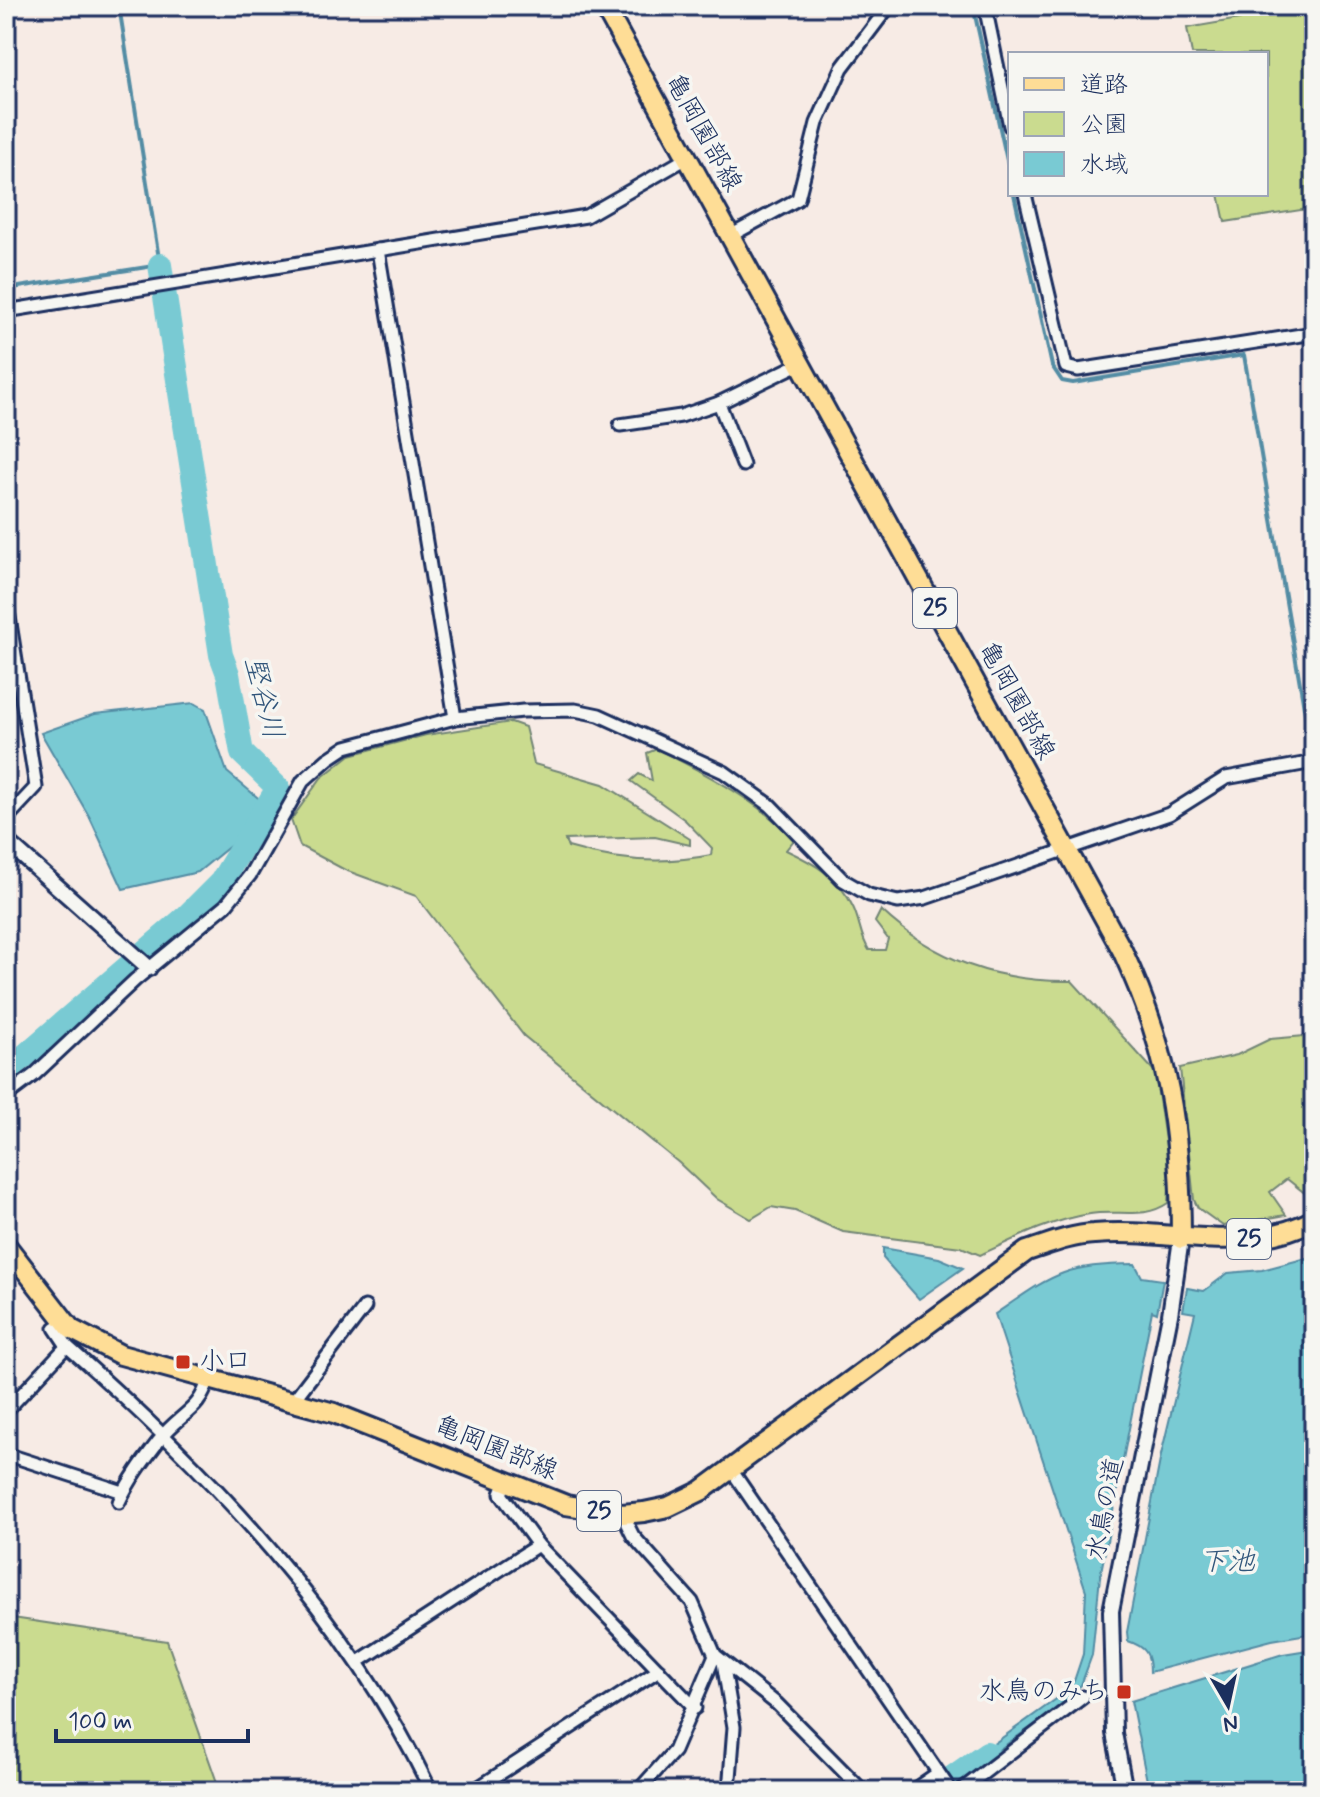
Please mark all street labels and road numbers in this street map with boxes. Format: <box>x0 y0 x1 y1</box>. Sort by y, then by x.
street label: 亀岡園部線 <box>657 68 749 198</box>
road number: 25 <box>913 588 957 628</box>
street label: 亀岡園部線 <box>970 636 1062 766</box>
road number: 25 <box>1227 1219 1271 1259</box>
street label: 亀岡園部線 <box>429 1409 563 1489</box>
street label: 水鳥の道 <box>1079 1455 1133 1563</box>
road number: 25 <box>577 1491 621 1531</box>

